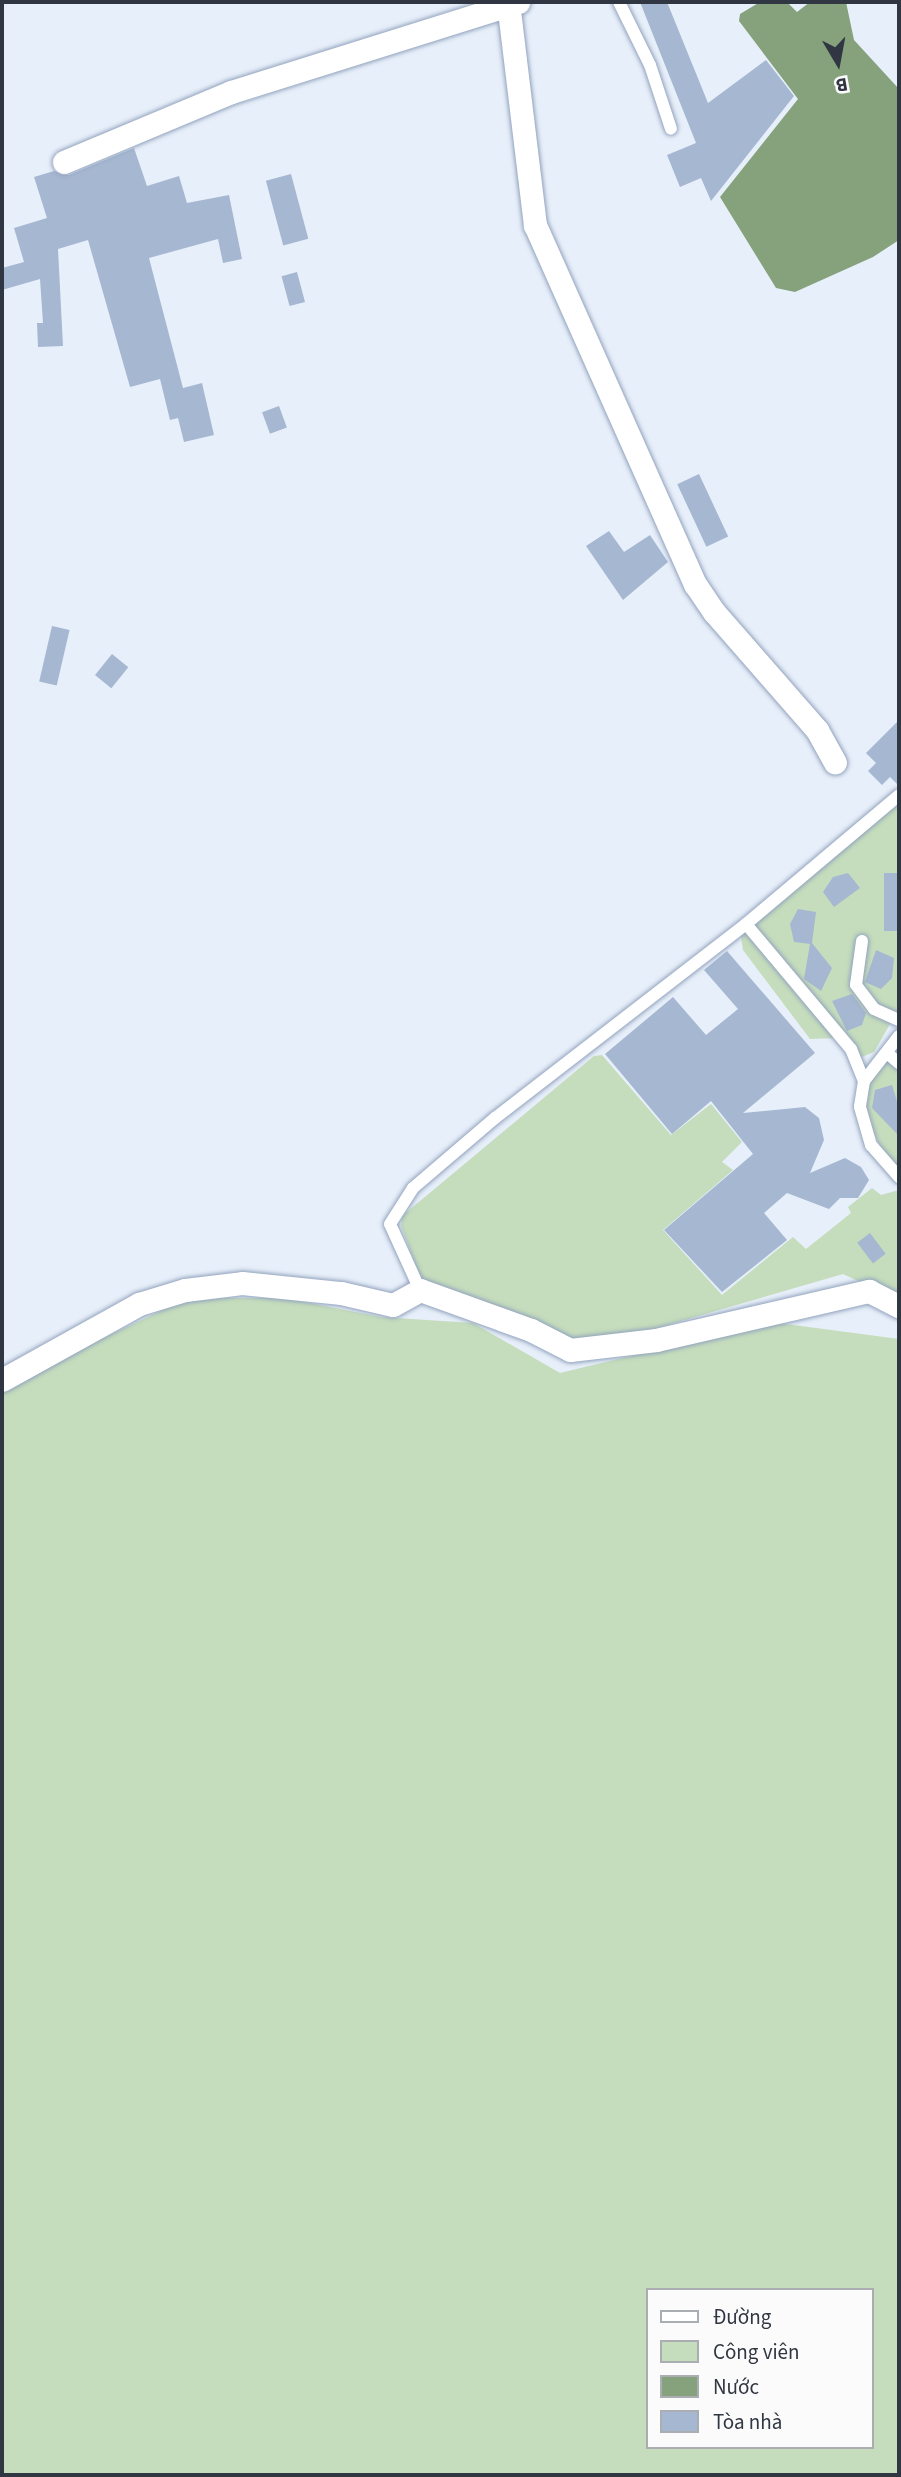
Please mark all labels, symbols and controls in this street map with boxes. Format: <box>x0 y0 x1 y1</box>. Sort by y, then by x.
north arrow <box>803 28 873 98</box>
text: B <box>834 70 850 98</box>
legend <box>646 2288 873 2449</box>
text: Đường <box>713 2302 771 2332</box>
text: Công viên <box>713 2337 800 2367</box>
text: Nước <box>713 2372 759 2402</box>
text: Tòa nhà <box>713 2407 782 2437</box>

